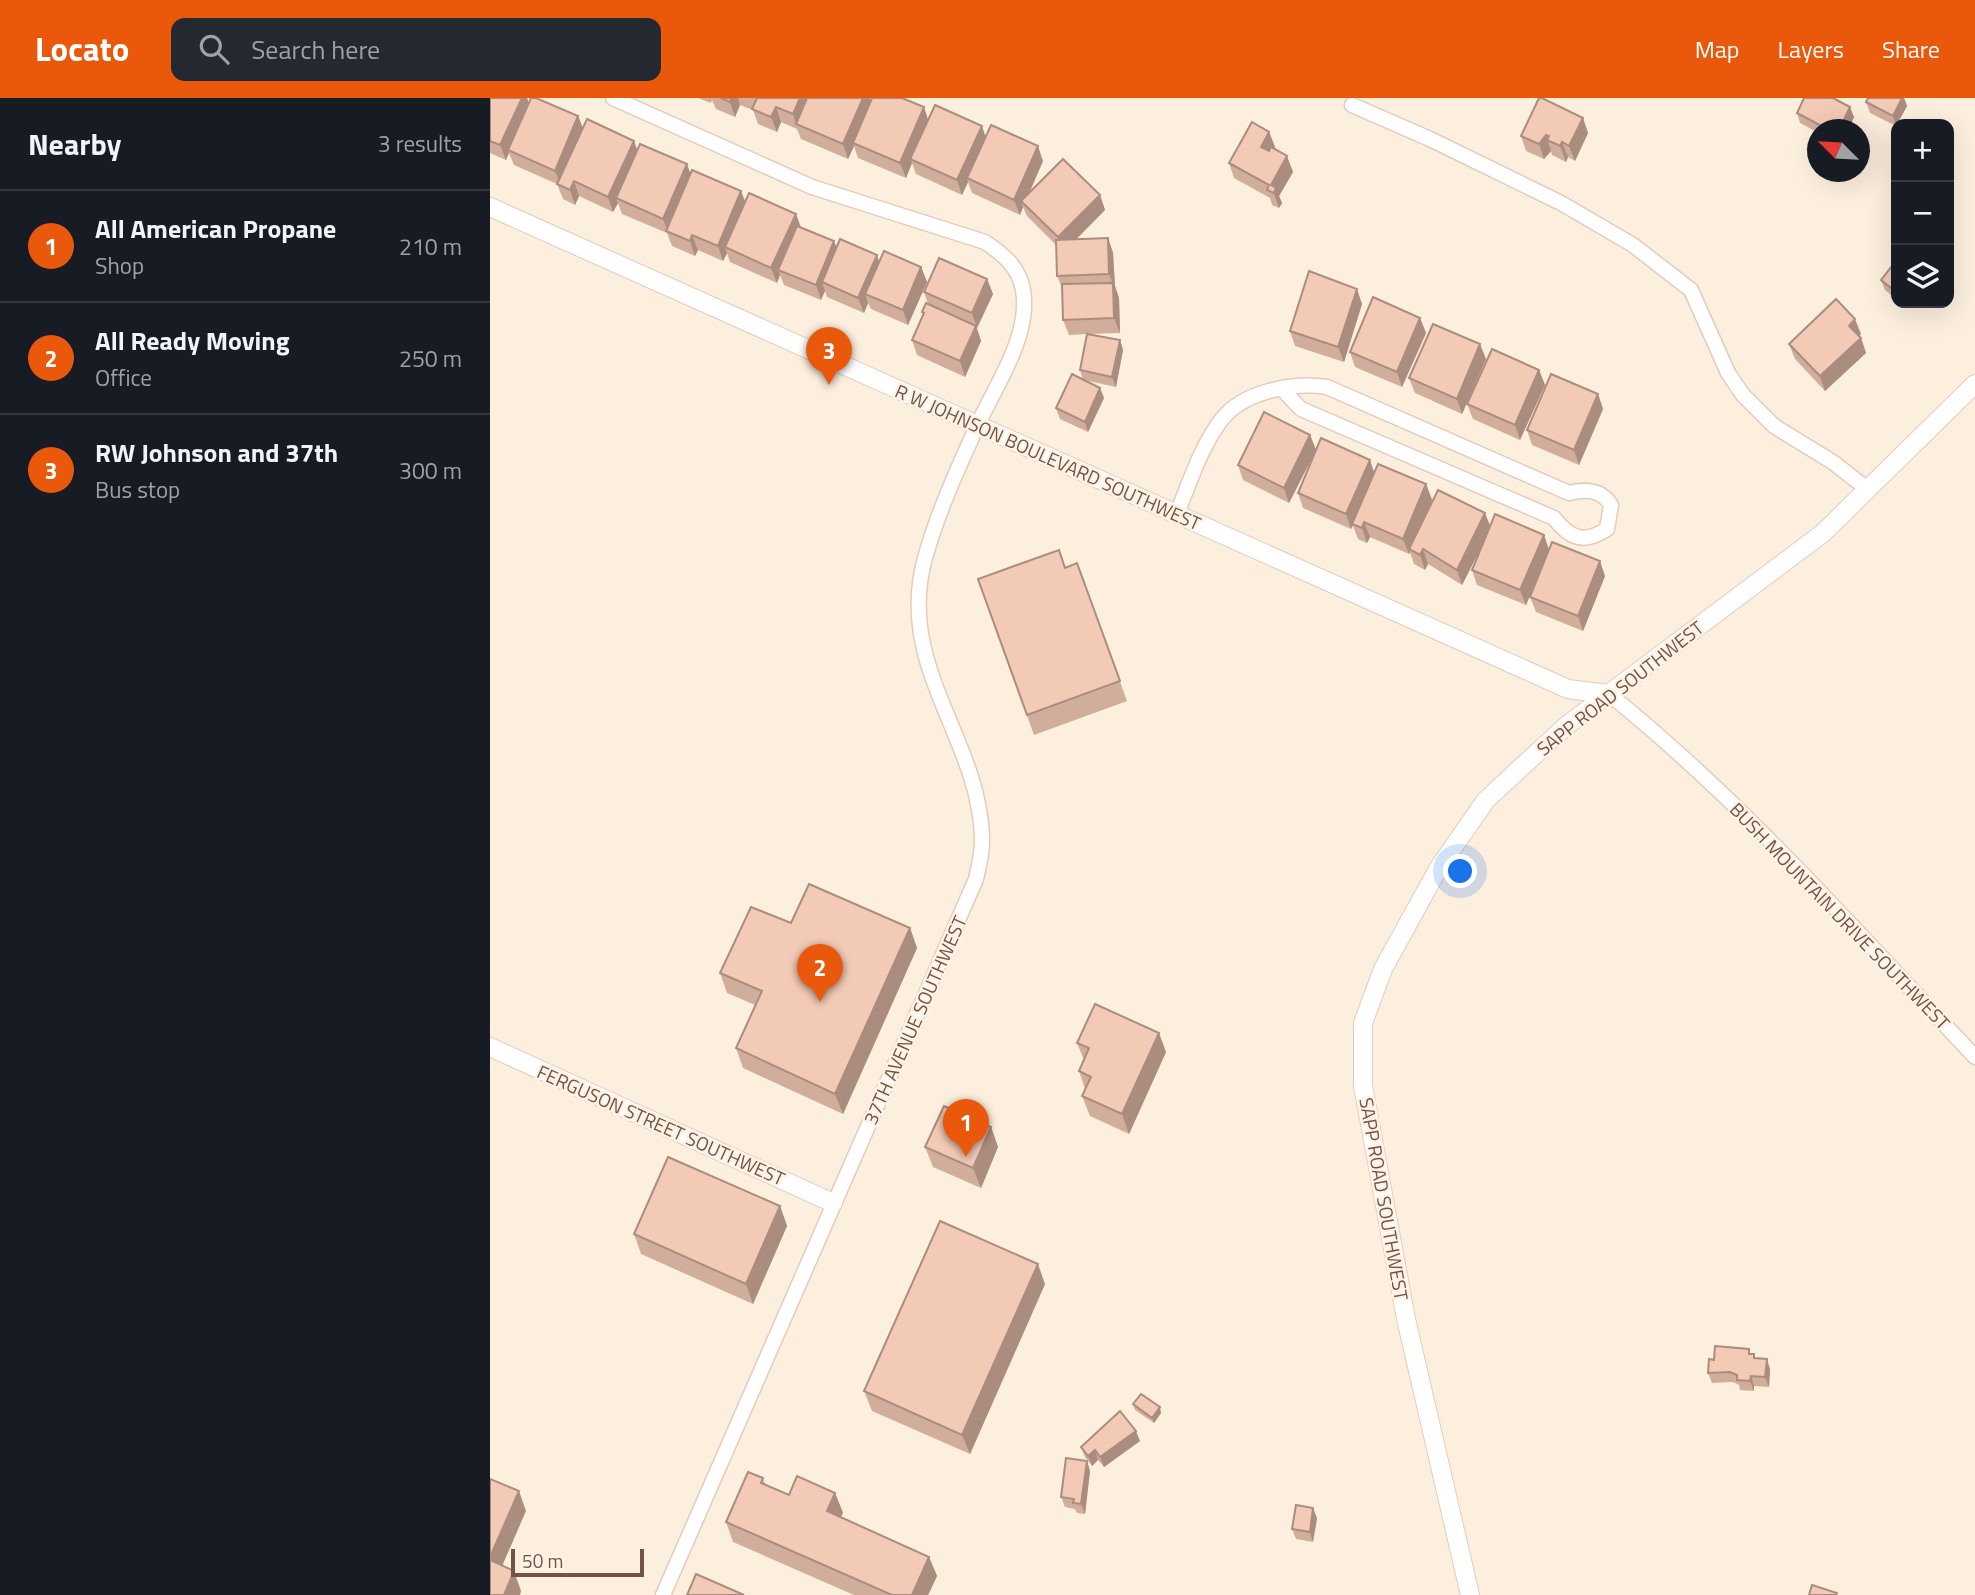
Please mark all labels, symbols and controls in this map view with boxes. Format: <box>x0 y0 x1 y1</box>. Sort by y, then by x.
search box <box>171 18 661 81</box>
text: Locato <box>35 24 129 74</box>
icon: search <box>195 30 233 68</box>
text: Search here <box>251 30 380 69</box>
text: Map <box>1695 31 1740 67</box>
text: Layers <box>1778 31 1844 67</box>
text: Share <box>1882 31 1940 67</box>
north arrow <box>1807 119 1870 182</box>
map controls <box>1891 119 1954 308</box>
button: + <box>1891 119 1954 182</box>
text: Nearby <box>28 121 121 167</box>
text: 3 results <box>378 126 462 161</box>
button: − <box>1891 182 1954 245</box>
text: All American Propane <box>95 209 336 248</box>
text: 1 <box>45 229 57 264</box>
text: 210 m <box>399 229 462 264</box>
button: layers <box>1891 245 1954 308</box>
text: Shop <box>95 248 144 283</box>
text: All Ready Moving <box>95 321 290 360</box>
pin: 3 <box>806 327 852 385</box>
text: 2 <box>45 341 57 376</box>
text: 250 m <box>399 341 462 376</box>
text: Office <box>95 360 152 395</box>
street label: R W JOHNSON BOULEVARD SOUTHWEST <box>891 376 1206 537</box>
text: RW Johnson and 37th <box>95 433 338 472</box>
text: 3 <box>45 453 57 488</box>
text: 300 m <box>399 453 462 488</box>
text: Bus stop <box>95 472 180 507</box>
street label: SAPP ROAD SOUTHWEST <box>1530 613 1710 762</box>
street label: BUSH MOUNTAIN DRIVE SOUTHWEST <box>1723 795 1957 1036</box>
your location <box>1443 854 1477 888</box>
street label: 37TH AVENUE SOUTHWEST <box>855 911 974 1129</box>
pin: 2 <box>797 944 843 1002</box>
street label: FERGUSON STREET SOUTHWEST <box>533 1057 790 1192</box>
street label: SAPP ROAD SOUTHWEST <box>1352 1095 1417 1303</box>
pin: 1 <box>943 1099 989 1157</box>
scale bar <box>511 1546 644 1578</box>
text: 50 m <box>522 1546 563 1575</box>

